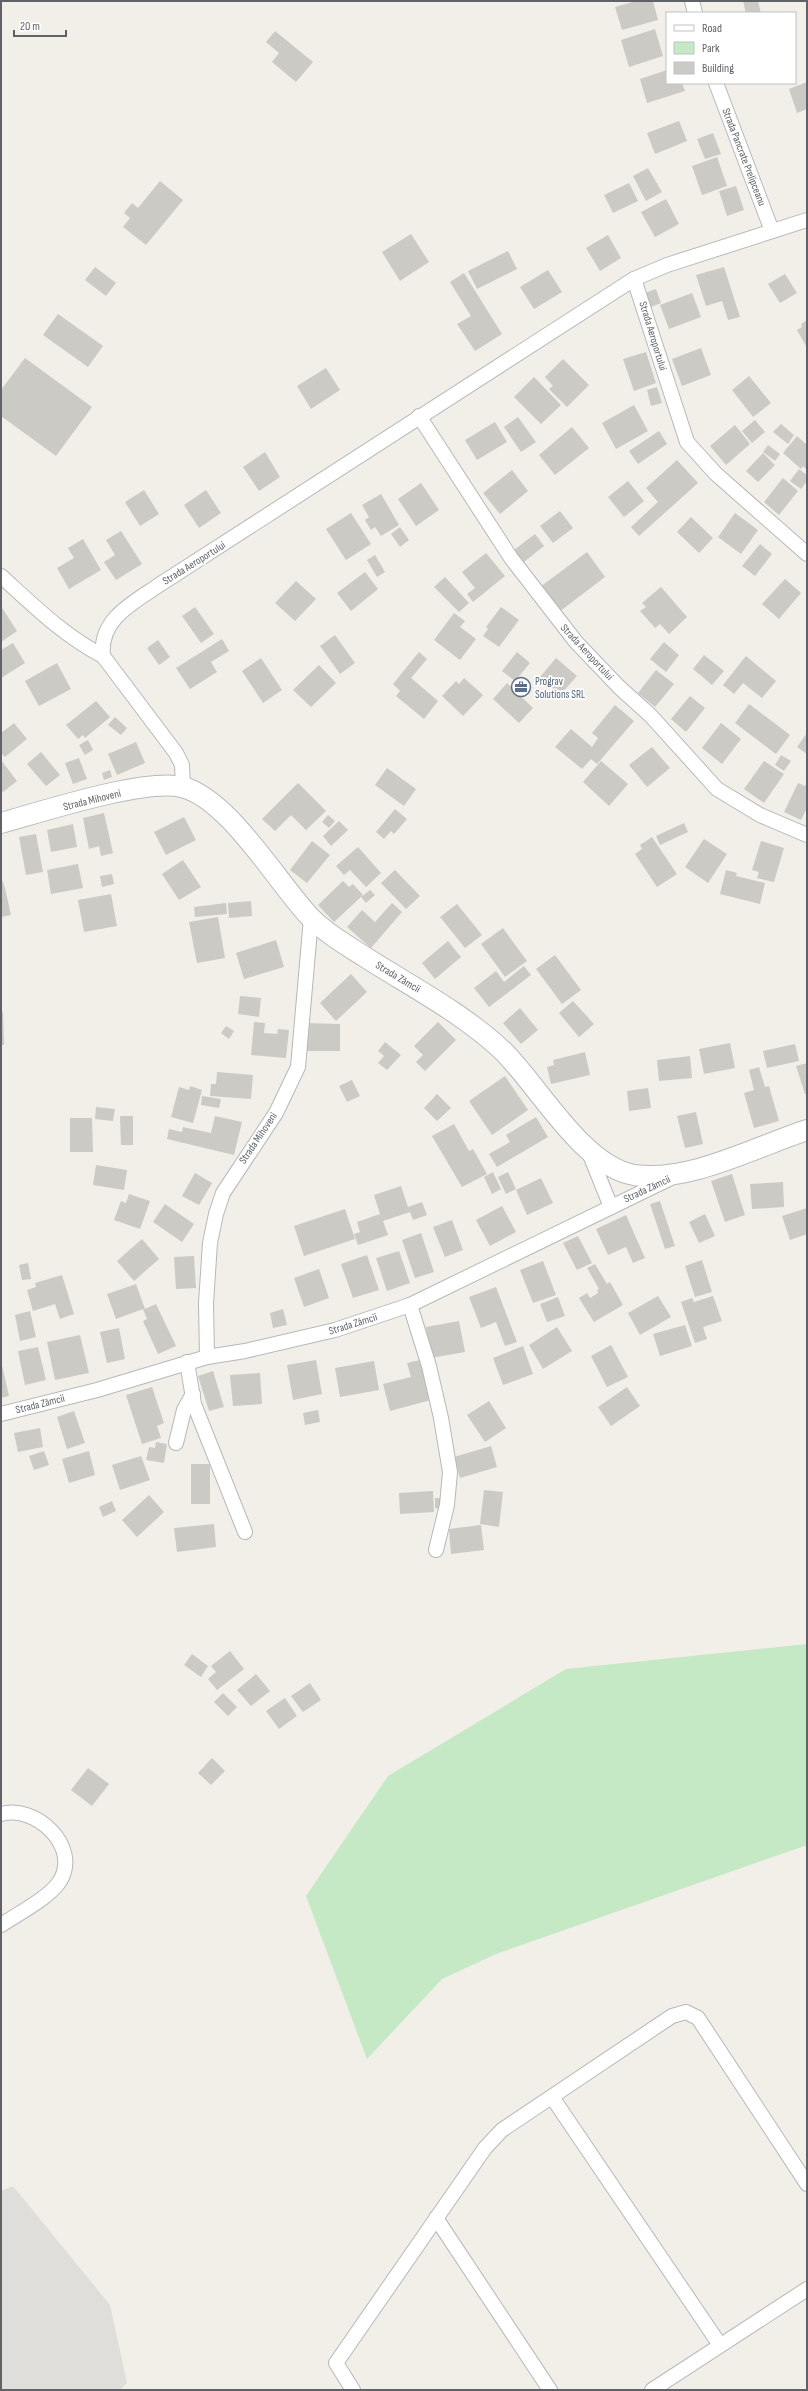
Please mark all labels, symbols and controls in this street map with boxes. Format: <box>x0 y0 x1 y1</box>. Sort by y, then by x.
scale bar <box>14 12 66 38</box>
legend <box>666 12 796 84</box>
text: 20 m <box>20 19 40 34</box>
text: Road <box>702 21 722 36</box>
text: Park <box>702 41 720 56</box>
text: Building <box>702 61 734 76</box>
street label: Strada Pancrate Prelipceanu <box>719 106 769 208</box>
street label: Strada Aeroportului <box>636 300 670 372</box>
street label: Strada Aeroportului <box>160 538 228 588</box>
street label: Strada Aeroportului <box>558 621 616 683</box>
place label: Prograv Solutions SRL <box>535 675 585 701</box>
office icon: Prograv Solutions SRL <box>510 676 532 698</box>
street label: Strada Mihoveni <box>62 787 122 813</box>
street label: Strada Zămcii <box>373 959 423 995</box>
street label: Strada Mihoveni <box>236 1110 280 1166</box>
street label: Strada Zămcii <box>622 1173 672 1205</box>
street label: Strada Zămcii <box>327 1310 379 1338</box>
street label: Strada Zămcii <box>14 1392 66 1416</box>

